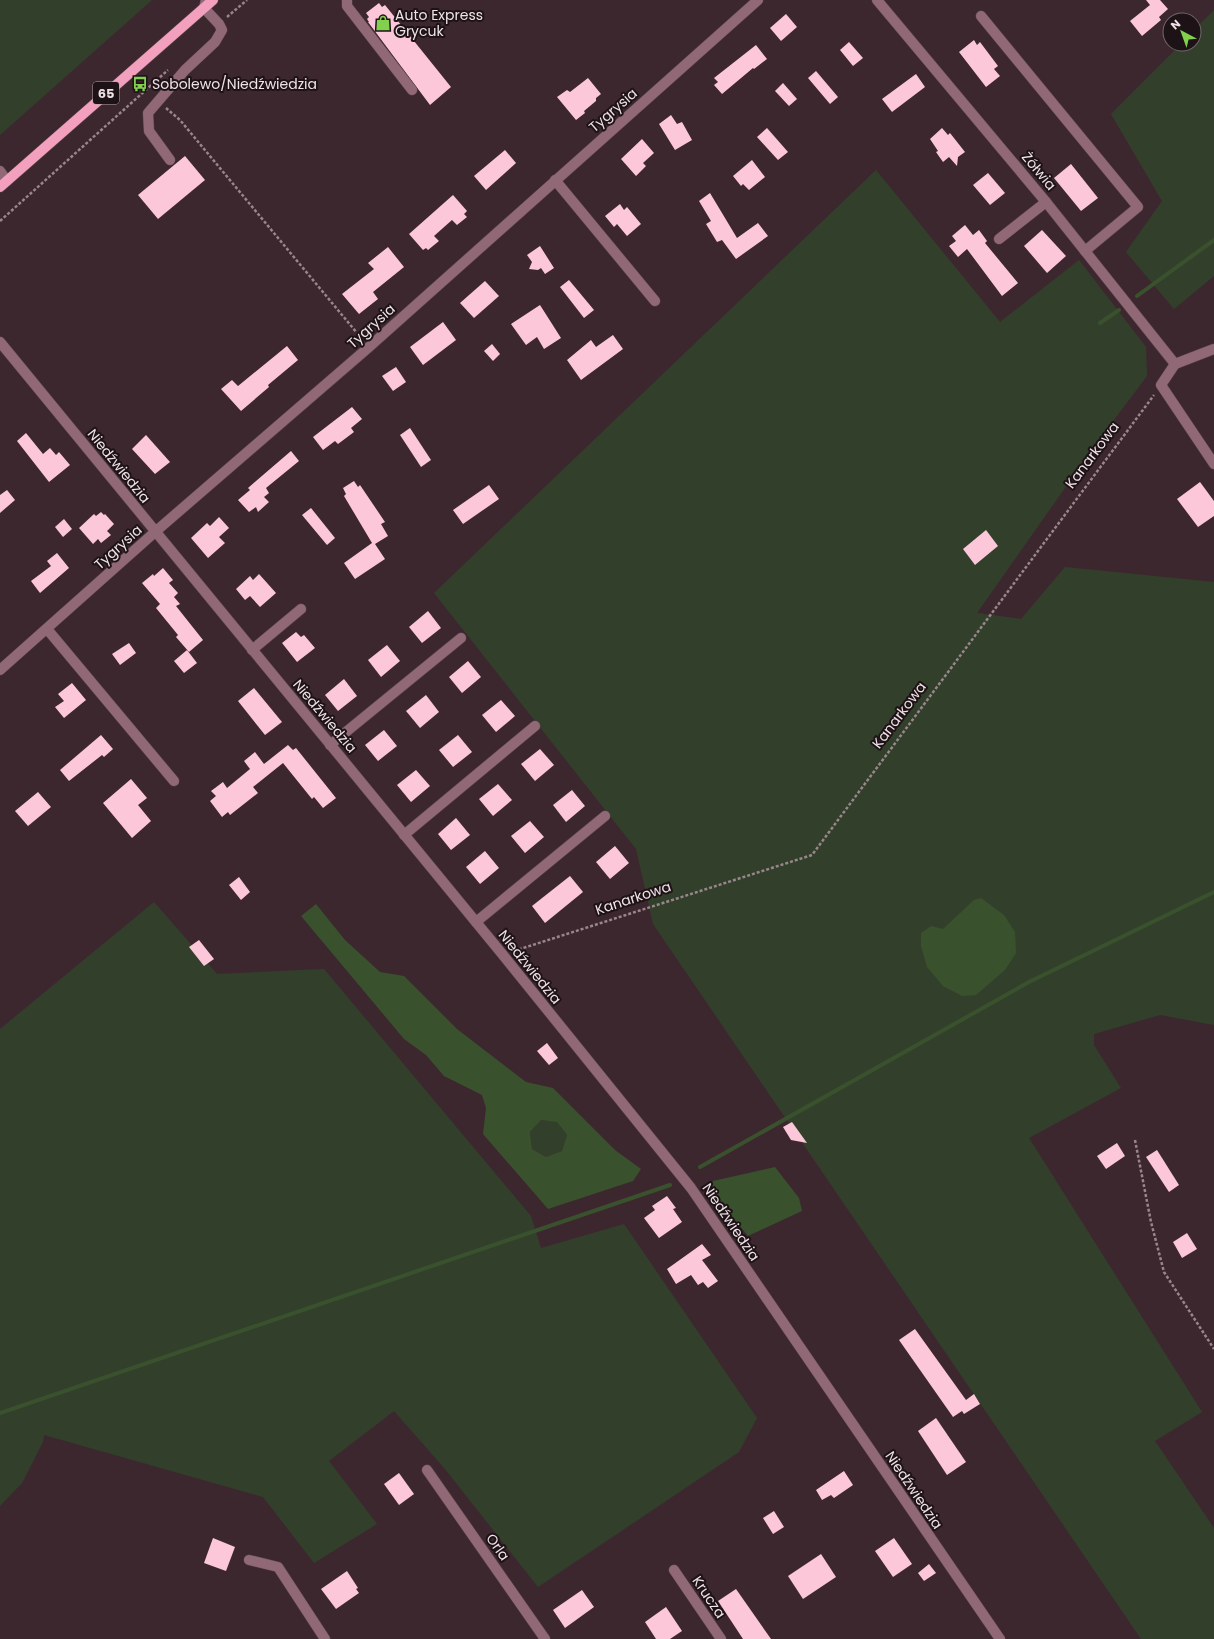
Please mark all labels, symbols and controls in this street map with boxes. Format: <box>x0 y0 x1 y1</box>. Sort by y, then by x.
place label: Auto Express Grycuk <box>395 5 483 41</box>
north arrow <box>1162 12 1202 52</box>
shop icon: Auto Express Grycuk <box>374 14 392 32</box>
text: N <box>1167 16 1184 33</box>
place label: Sobolewo/Niedźwiedzia <box>152 74 317 94</box>
bus stop icon: Sobolewo/Niedźwiedzia <box>131 75 149 93</box>
road number: 65 <box>93 82 119 104</box>
street label: Tygrysia <box>584 83 642 137</box>
street label: Żółwia <box>1017 148 1061 194</box>
street label: Tygrysia <box>343 299 399 353</box>
street label: Kanarkowa <box>1060 418 1124 492</box>
street label: Niedźwiedzia <box>83 425 155 507</box>
street label: Tygrysia <box>90 520 146 574</box>
street label: Niedźwiedzia <box>288 675 362 757</box>
street label: Kanarkowa <box>867 678 931 752</box>
street label: Kanarkowa <box>593 876 673 920</box>
street label: Niedźwiedzia <box>494 926 566 1008</box>
street label: Niedźwiedzia <box>698 1179 764 1265</box>
street label: Niedźwiedzia <box>881 1447 947 1533</box>
street label: Orla <box>481 1529 515 1565</box>
street label: Krucza <box>688 1572 730 1622</box>

